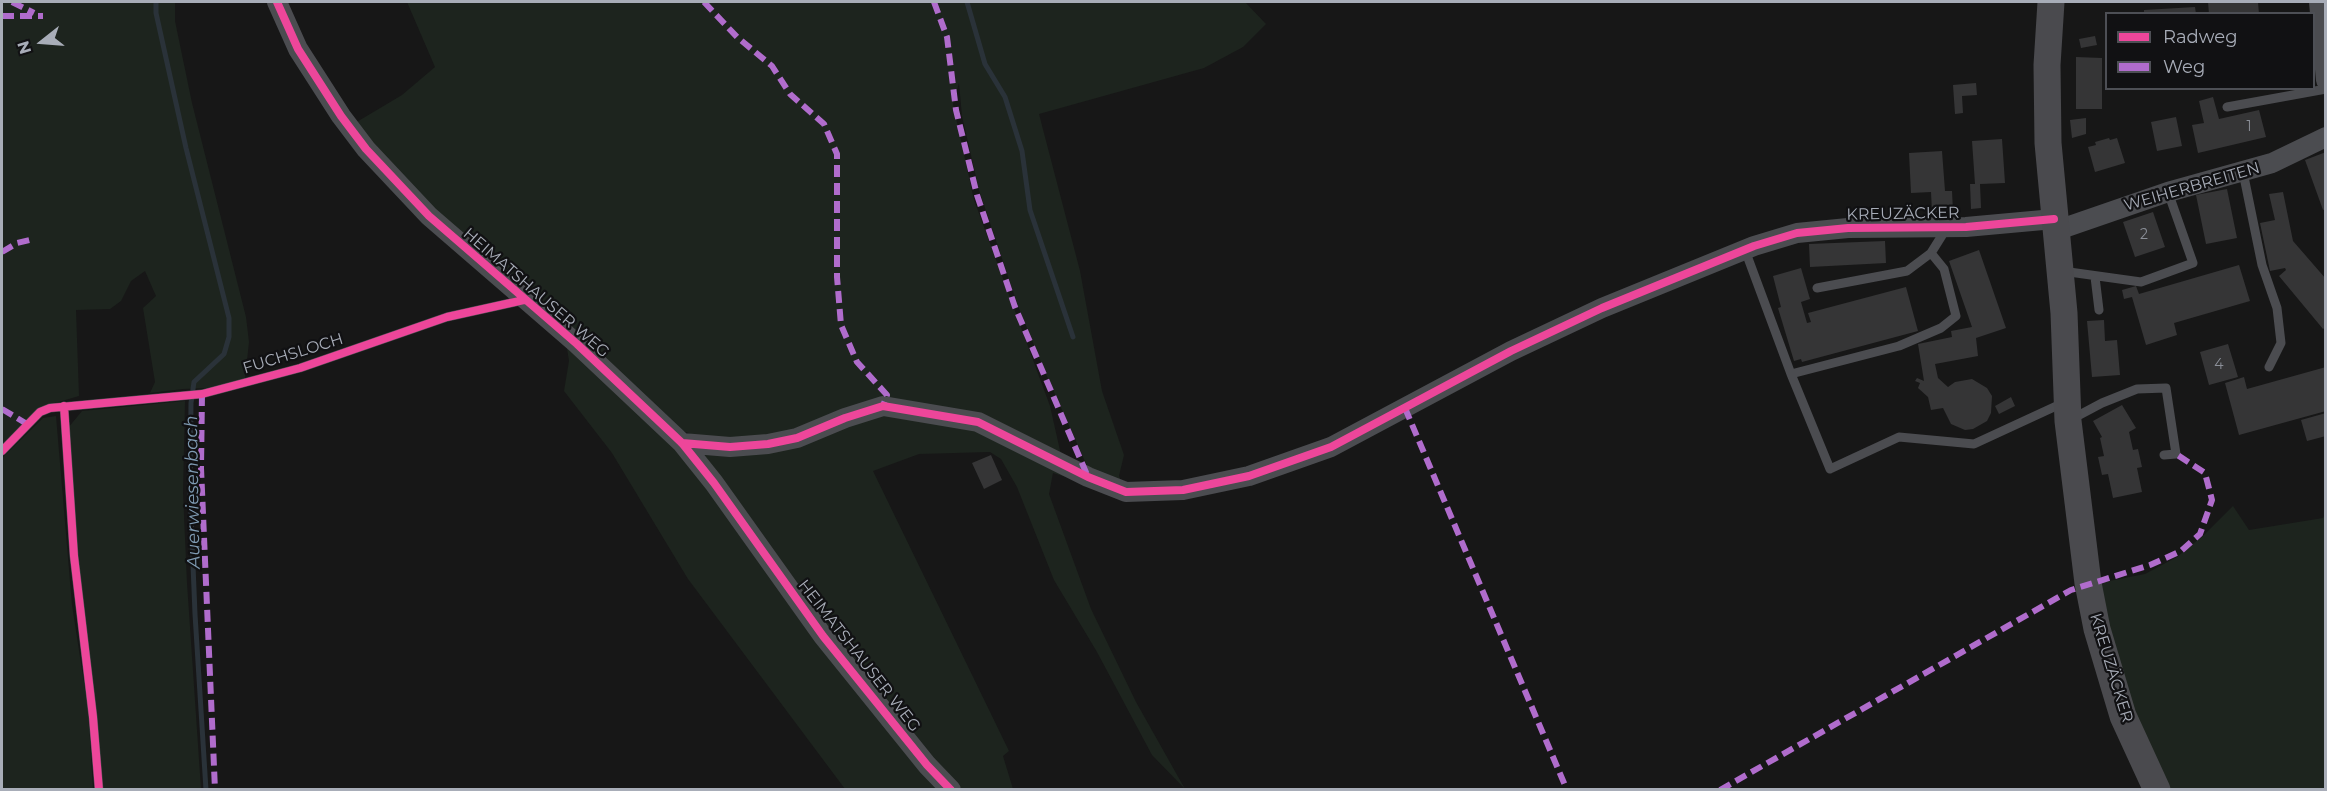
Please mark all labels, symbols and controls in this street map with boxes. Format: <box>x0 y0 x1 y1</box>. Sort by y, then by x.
north arrow <box>12 12 72 72</box>
legend <box>2105 12 2315 90</box>
text: Radweg <box>2163 26 2238 48</box>
text: N <box>13 38 35 56</box>
text: Weg <box>2163 56 2205 78</box>
house number: 1 <box>2246 119 2252 135</box>
street label: WEIHERBREITEN <box>2122 158 2262 216</box>
street label: KREUZÄCKER <box>1846 203 1960 225</box>
street label: HEIMATSHAUSER WEG <box>459 224 613 362</box>
house number: 2 <box>2140 227 2148 243</box>
street label: FUCHSLOCH <box>240 330 346 378</box>
house number: 4 <box>2214 357 2224 373</box>
water label: Auerwiesenbach <box>181 415 205 569</box>
street label: HEIMATSHAUSER WEG <box>794 576 924 736</box>
street label: KREUZÄCKER <box>2085 611 2137 725</box>

